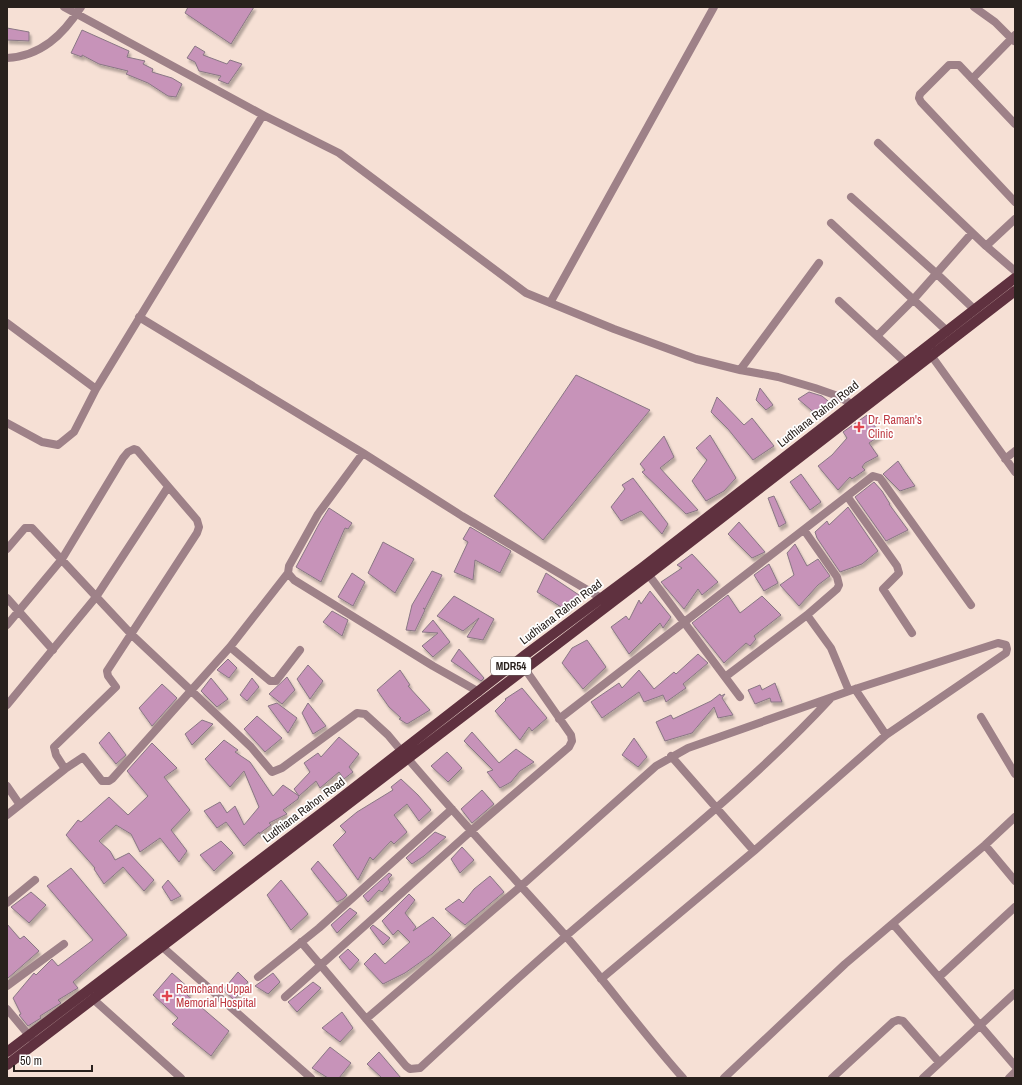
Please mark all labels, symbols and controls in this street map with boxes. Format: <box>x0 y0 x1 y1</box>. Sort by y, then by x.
street label: Ludhiana Rahon Road <box>774 377 862 451</box>
place label: Dr. Raman's Clinic <box>868 412 922 442</box>
marker: Dr. Raman's Clinic <box>853 421 865 433</box>
street label: Ludhiana Rahon Road <box>517 576 605 648</box>
road number: MDR54 <box>491 657 531 675</box>
street label: Ludhiana Rahon Road <box>260 774 348 846</box>
place label: Ramchand Uppal Memorial Hospital <box>176 981 256 1011</box>
marker: Ramchand Uppal Memorial Hospital <box>161 990 173 1002</box>
scale bar <box>14 1047 92 1073</box>
text: 50 m <box>20 1053 42 1069</box>

